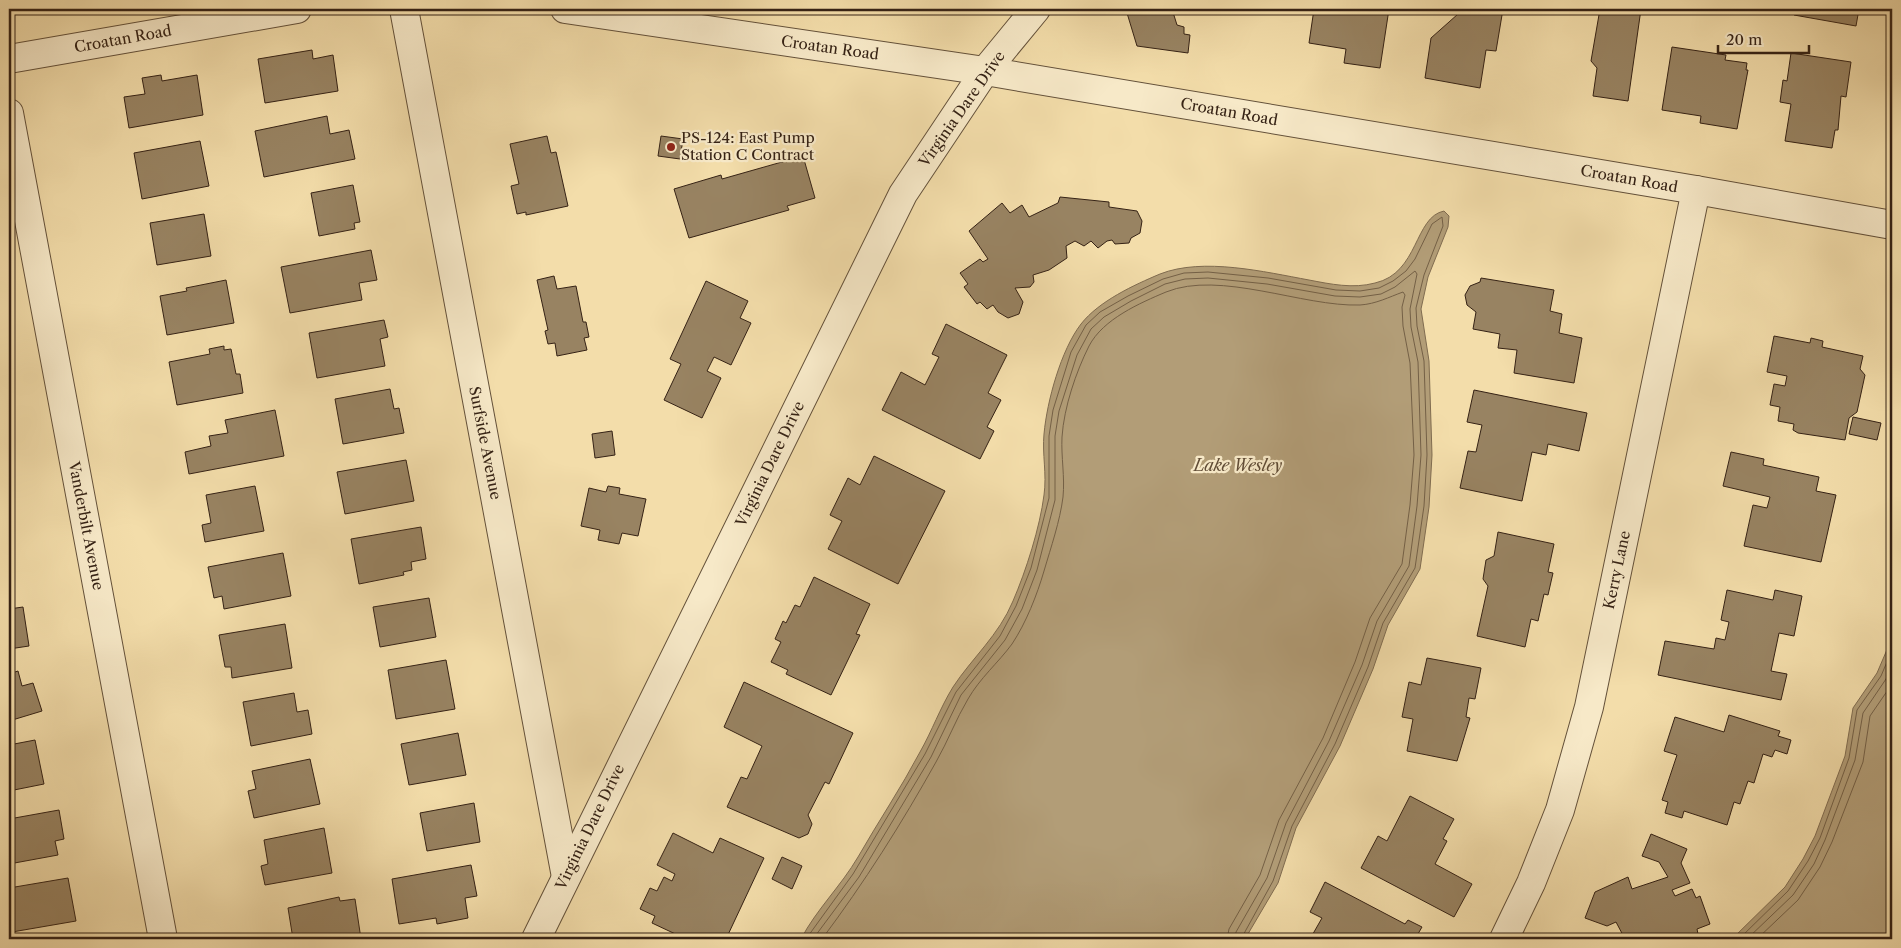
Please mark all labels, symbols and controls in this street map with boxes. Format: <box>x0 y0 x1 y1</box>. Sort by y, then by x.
street label: Croatan Road <box>73 21 173 56</box>
scale bar <box>1718 22 1810 54</box>
text: 20 m <box>1726 30 1762 49</box>
street label: Croatan Road <box>780 31 880 64</box>
street label: Virginia Dare Drive <box>914 47 1009 171</box>
street label: Croatan Road <box>1179 94 1279 129</box>
place label: PS-124: East Pump Station C Contract <box>681 128 815 164</box>
marker: PS-124: East Pump Station C Contract <box>665 141 677 153</box>
street label: Croatan Road <box>1579 161 1679 196</box>
street label: Surfside Avenue <box>465 385 506 501</box>
street label: Virginia Dare Drive <box>730 398 808 531</box>
water label: Lake Wesley <box>1192 455 1282 475</box>
street label: Vanderbilt Avenue <box>65 459 108 592</box>
street label: Kerry Lane <box>1599 529 1634 611</box>
street label: Virginia Dare Drive <box>550 761 628 894</box>

